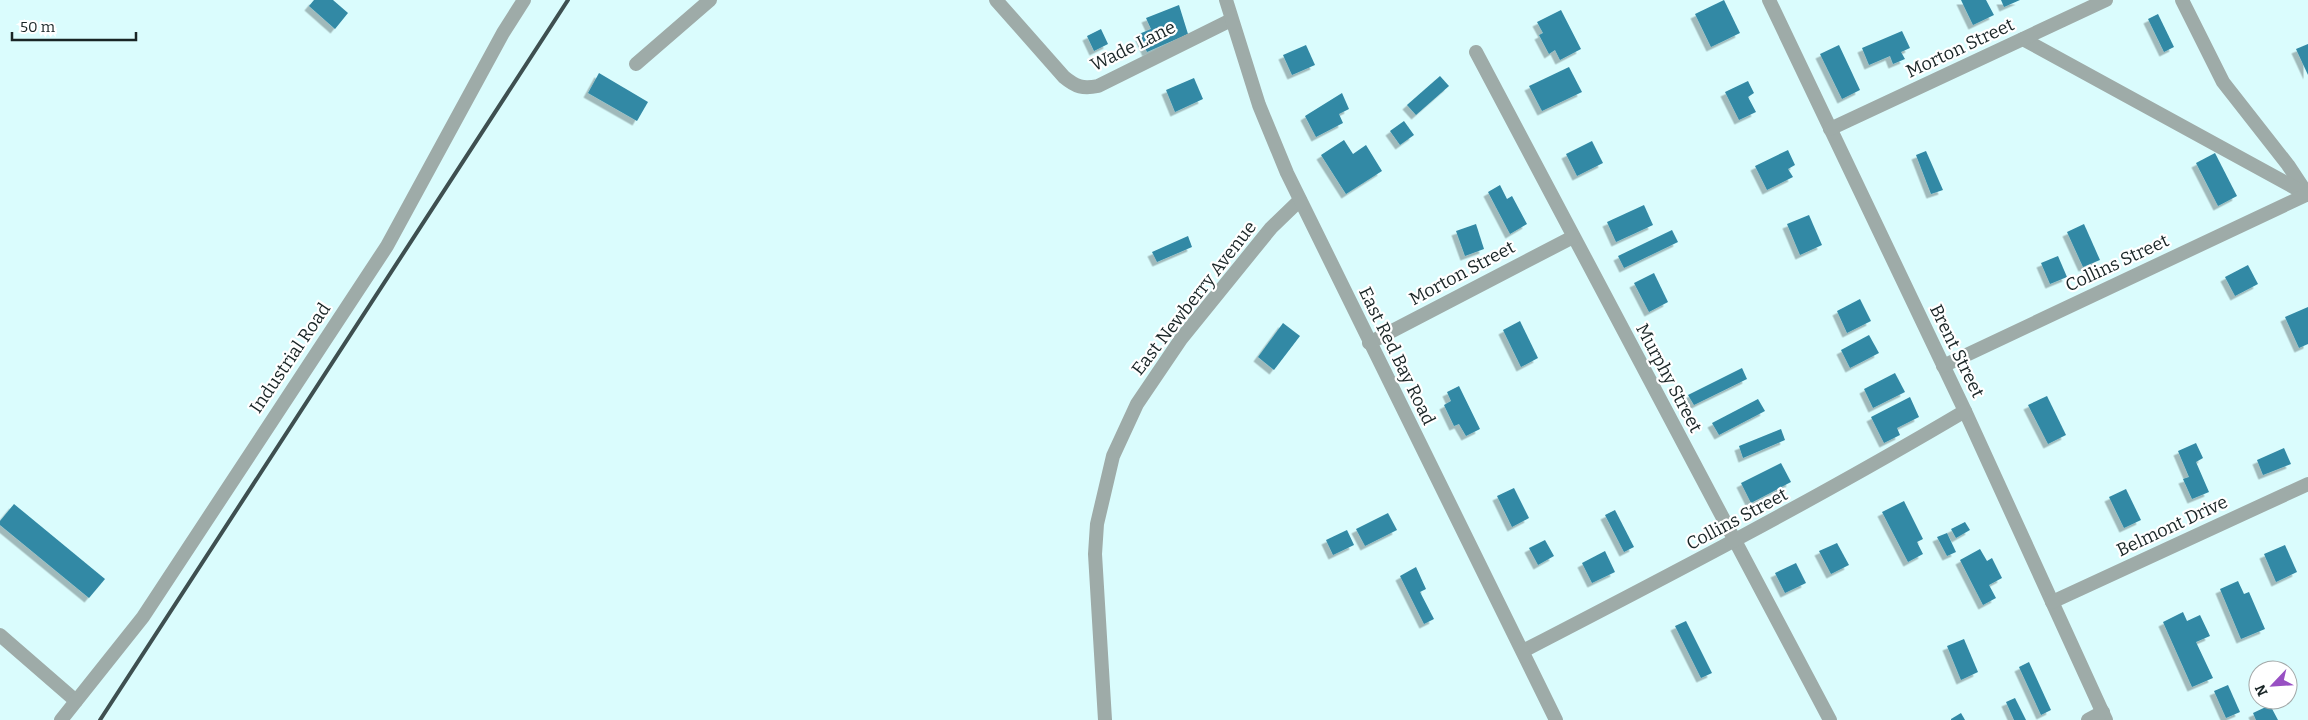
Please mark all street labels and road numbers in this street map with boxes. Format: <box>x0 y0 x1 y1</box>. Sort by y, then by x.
street label: Morton Street <box>1903 13 2018 83</box>
street label: Wade Lane <box>1087 16 1179 76</box>
street label: East Newberry Avenue <box>1127 216 1261 380</box>
street label: Collins Street <box>2062 229 2173 297</box>
street label: Morton Street <box>1405 236 1519 310</box>
street label: East Red Bay Road <box>1354 283 1440 429</box>
street label: Industrial Road <box>245 298 335 417</box>
street label: Brent Street <box>1925 301 1989 402</box>
street label: Murphy Street <box>1631 320 1707 437</box>
street label: Collins Street <box>1683 483 1792 555</box>
street label: Belmont Drive <box>2113 491 2231 561</box>

